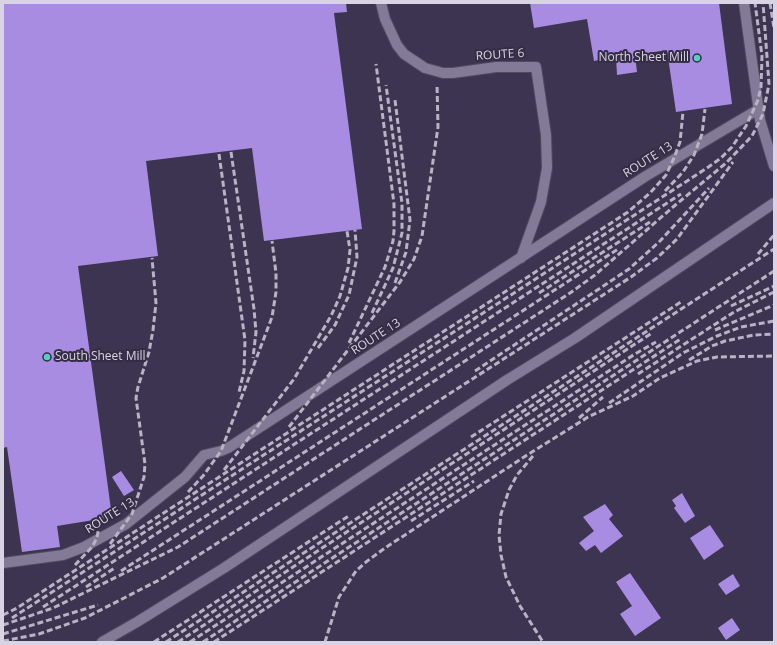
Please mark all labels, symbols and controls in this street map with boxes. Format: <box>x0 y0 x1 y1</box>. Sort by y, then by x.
street label: ROUTE 6 <box>475 46 525 64</box>
place label: North Sheet Mill <box>598 51 689 65</box>
marker: North Sheet Mill <box>692 53 702 63</box>
street label: ROUTE 13 <box>621 139 675 181</box>
street label: ROUTE 13 <box>349 316 403 358</box>
place label: South Sheet Mill <box>55 350 146 364</box>
marker: South Sheet Mill <box>42 352 52 362</box>
street label: ROUTE 13 <box>83 495 137 537</box>

